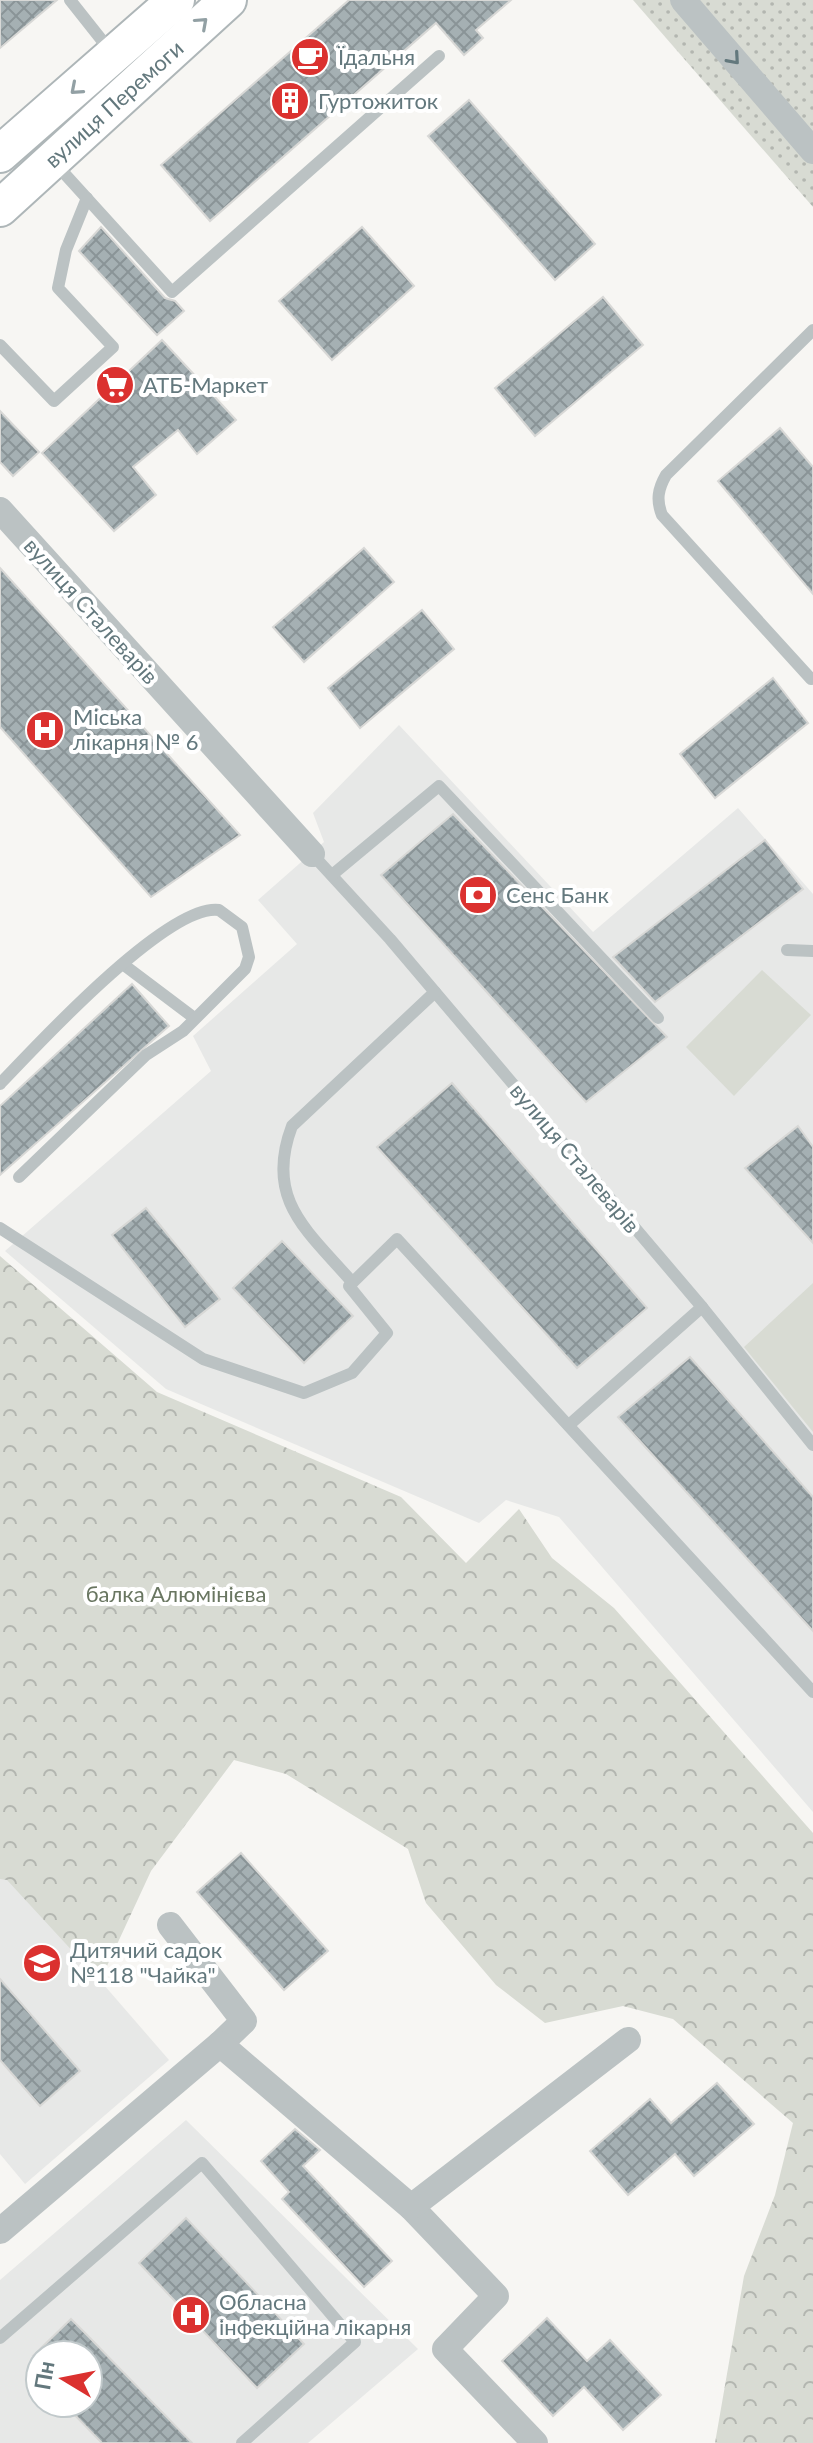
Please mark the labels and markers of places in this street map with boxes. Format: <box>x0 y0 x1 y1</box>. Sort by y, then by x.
cafe icon: Їдальня <box>289 36 331 78</box>
place label: Їдальня <box>337 43 415 70</box>
building icon: Гуртожиток <box>269 80 311 122</box>
place label: Гуртожиток <box>318 87 439 114</box>
supermarket icon: АТБ-Маркет <box>94 364 136 406</box>
place label: АТБ-Маркет <box>143 371 268 398</box>
place label: Мiська лiкарня № 6 <box>73 703 199 755</box>
hospital icon: Мiська лiкарня № 6 <box>24 709 66 751</box>
bank icon: Сенс Банк <box>457 874 499 916</box>
place label: Сенс Банк <box>506 881 610 908</box>
place label: Дитячий садок №118 "Чайка" <box>70 1936 223 1988</box>
school or university icon: Дитячий садок №118 "Чайка" <box>21 1942 63 1984</box>
place label: Обласна інфекційна лікарня <box>219 2288 411 2340</box>
hospital icon: Обласна інфекційна лікарня <box>170 2294 212 2336</box>

